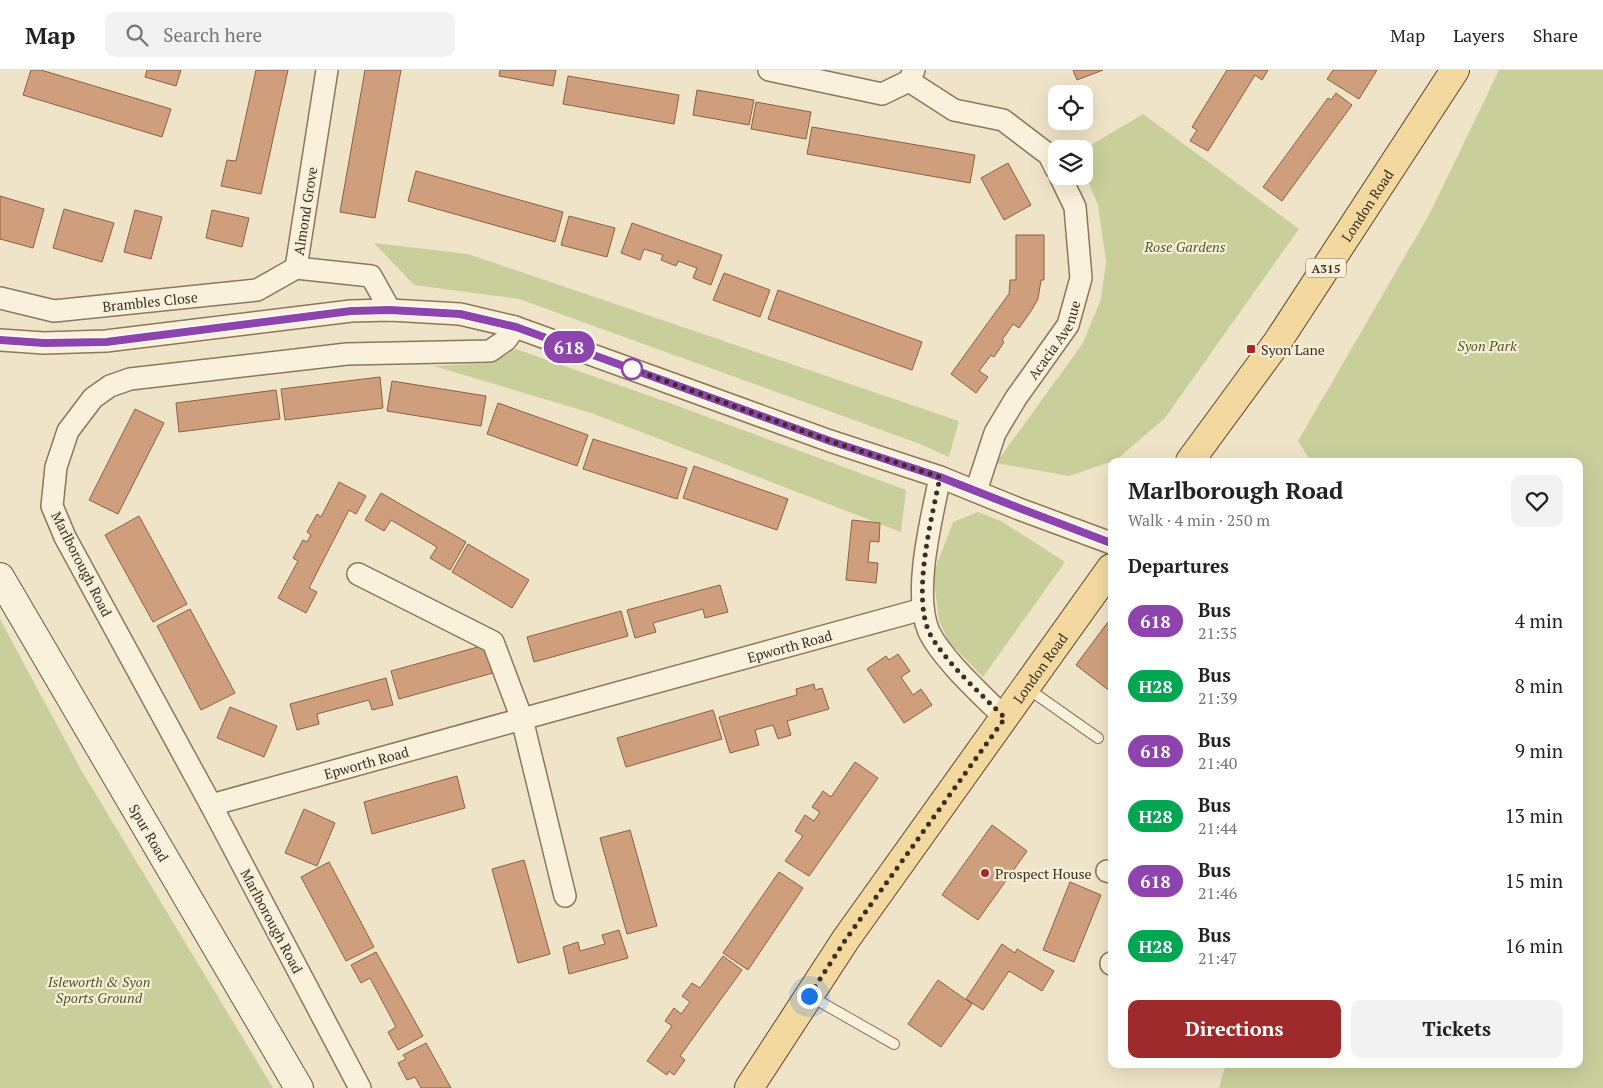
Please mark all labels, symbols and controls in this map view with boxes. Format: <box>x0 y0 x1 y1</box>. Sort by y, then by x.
search box <box>105 12 455 57</box>
text: Map <box>25 19 75 51</box>
icon: search <box>123 21 151 49</box>
text: Search here <box>163 22 262 47</box>
text: Map <box>1390 23 1425 47</box>
text: Layers <box>1453 23 1505 47</box>
text: Share <box>1533 23 1578 47</box>
map controls <box>1048 85 1093 185</box>
button: locate <box>1048 85 1093 130</box>
button: layers <box>1048 140 1093 185</box>
street label: Almond Grove <box>289 165 321 257</box>
street label: London Road <box>1336 165 1397 245</box>
park label: Rose Gardens <box>1143 237 1226 256</box>
road number: A315 <box>1306 258 1346 278</box>
street label: Brambles Close <box>101 287 199 315</box>
street label: Acacia Avenue <box>1023 298 1084 383</box>
line badge: 618 <box>540 331 598 363</box>
text: 618 <box>554 335 584 359</box>
park label: Syon Park <box>1457 336 1517 355</box>
place label: Syon Lane <box>1261 340 1325 359</box>
marker: Syon Lane <box>1245 343 1257 355</box>
unlabelled marker <box>621 358 643 380</box>
text: Marlborough Road <box>1128 474 1343 506</box>
button: heart <box>1511 475 1563 527</box>
street label: Marlborough Road <box>47 508 117 620</box>
text: Walk · 4 min · 250 m <box>1128 509 1270 531</box>
text: Departures <box>1128 553 1229 578</box>
text: Bus <box>1198 597 1231 622</box>
text: 4 min <box>1515 608 1563 633</box>
text: 618 <box>1140 609 1171 633</box>
text: 21:35 <box>1198 622 1237 644</box>
street label: Epworth Road <box>745 625 834 666</box>
street label: London Road <box>1008 629 1071 707</box>
text: Bus <box>1198 662 1231 687</box>
text: 8 min <box>1515 673 1563 698</box>
text: H28 <box>1138 674 1173 698</box>
text: 21:39 <box>1198 687 1237 709</box>
text: Bus <box>1198 727 1231 752</box>
text: 9 min <box>1515 738 1563 763</box>
text: 618 <box>1140 739 1171 763</box>
street label: Epworth Road <box>322 741 411 783</box>
text: 21:40 <box>1198 752 1237 774</box>
text: Bus <box>1198 792 1231 817</box>
street label: Spur Road <box>125 800 174 865</box>
text: 13 min <box>1505 803 1563 828</box>
text: H28 <box>1138 804 1173 828</box>
text: 21:44 <box>1198 817 1237 839</box>
text: Bus <box>1198 857 1231 882</box>
place label: Prospect House <box>995 864 1092 883</box>
street label: Marlborough Road <box>236 866 308 977</box>
marker: Prospect House <box>979 867 991 879</box>
text: 15 min <box>1505 868 1563 893</box>
text: 618 <box>1140 869 1171 893</box>
text: 21:46 <box>1198 882 1237 904</box>
text: Bus <box>1198 922 1231 947</box>
text: 16 min <box>1505 933 1563 958</box>
text: H28 <box>1138 934 1173 958</box>
text: 21:47 <box>1198 947 1237 969</box>
park label: Isleworth & Syon Sports Ground <box>47 972 150 1007</box>
your location <box>797 984 822 1009</box>
button: Directions <box>1128 1000 1341 1058</box>
button: Tickets <box>1351 1000 1563 1058</box>

